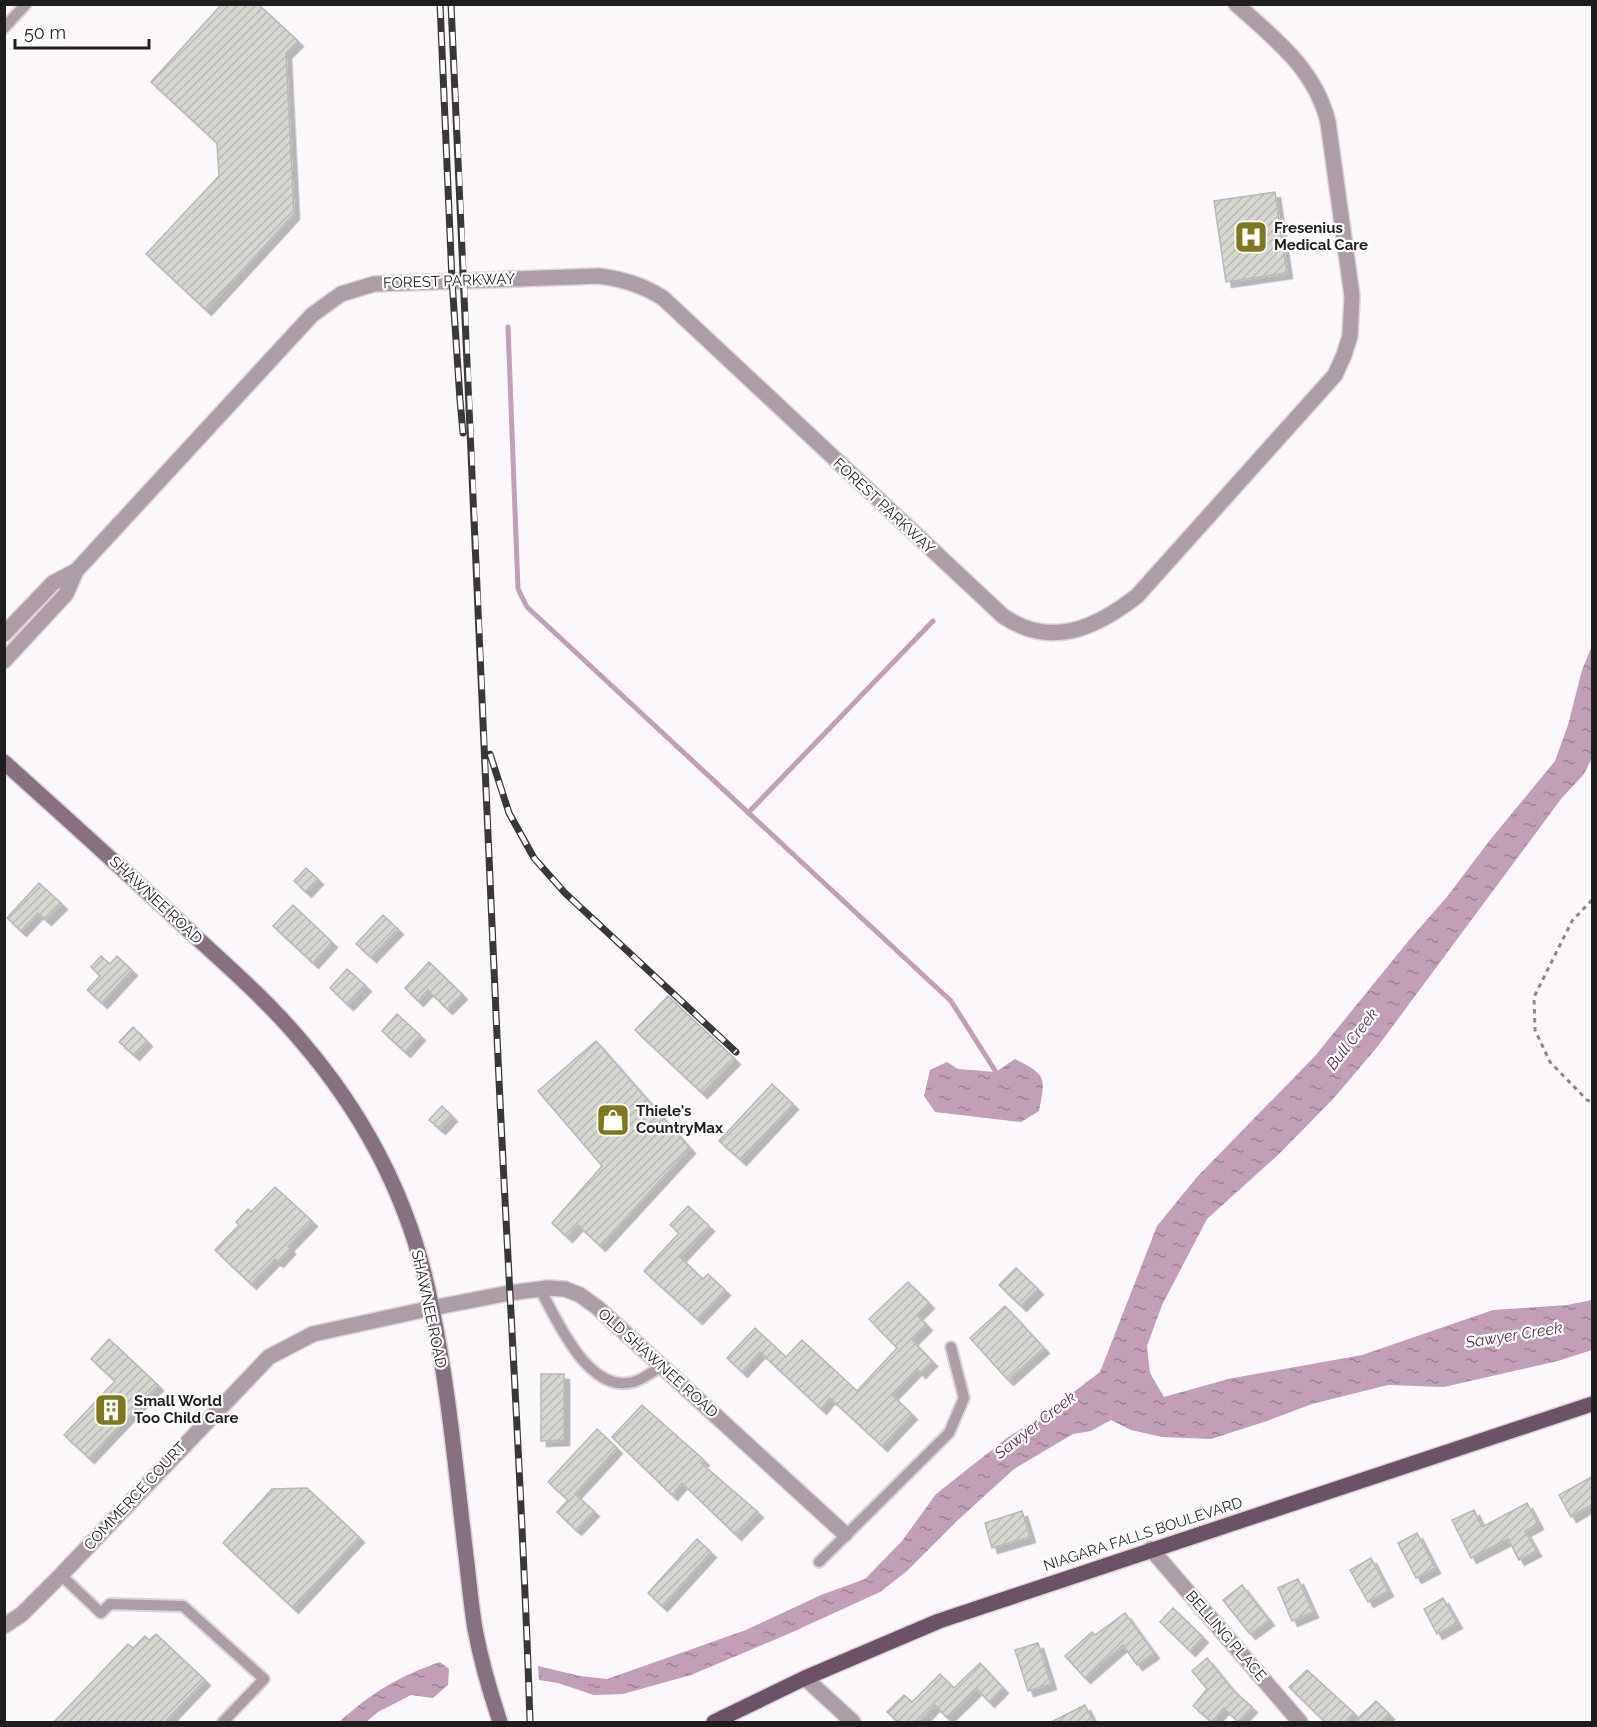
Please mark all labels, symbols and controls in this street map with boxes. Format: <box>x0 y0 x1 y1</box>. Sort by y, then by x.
scale bar <box>15 12 148 50</box>
text: 50 m <box>24 22 66 43</box>
hospital icon: Fresenius Medical Care <box>1233 219 1269 255</box>
place label: Fresenius Medical Care <box>1274 219 1368 254</box>
street label: FOREST PARKWAY <box>383 270 516 292</box>
street label: FOREST PARKWAY <box>830 454 939 558</box>
street label: SHAWNEE ROAD <box>106 852 206 948</box>
water label: Bull Creek <box>1322 1004 1382 1074</box>
shop icon: Thiele's CountryMax <box>595 1102 631 1138</box>
place label: Thiele's CountryMax <box>636 1102 723 1137</box>
street label: SHAWNEE ROAD <box>408 1248 450 1370</box>
street label: OLD SHAWNEE ROAD <box>594 1304 722 1422</box>
water label: Sawyer Creek <box>1463 1318 1564 1352</box>
water label: Sawyer Creek <box>990 1387 1080 1463</box>
building icon: Small World Too Child Care <box>93 1392 129 1428</box>
place label: Small World Too Child Care <box>134 1392 238 1427</box>
street label: COMMERCE COURT <box>80 1438 190 1554</box>
street label: NIAGARA FALLS BOULEVARD <box>1041 1493 1245 1575</box>
street label: BELLING PLACE <box>1182 1587 1270 1685</box>

